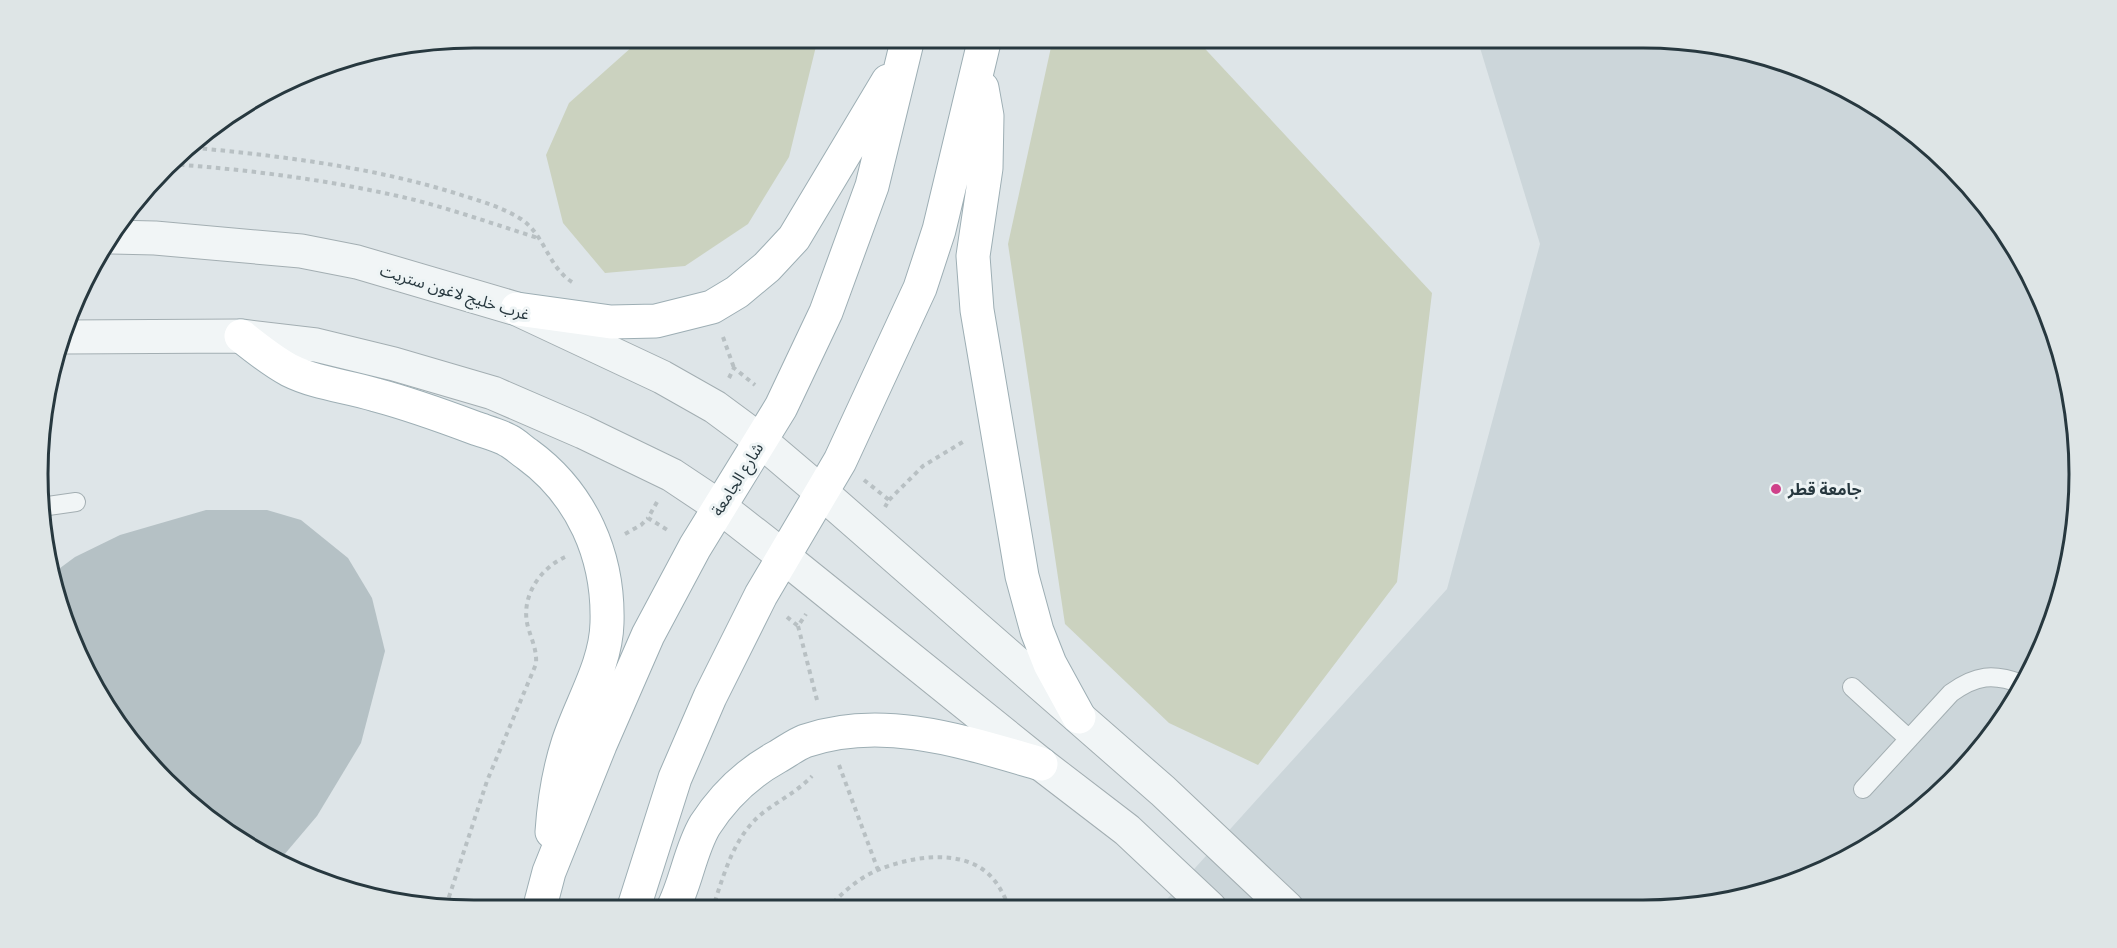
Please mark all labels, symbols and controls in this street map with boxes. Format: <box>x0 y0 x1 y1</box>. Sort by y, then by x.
street label: غرب خليج لاغون ستريت <box>377 261 532 327</box>
street label: شارع الجامعة <box>708 439 770 521</box>
place label: جامعة قطر <box>1787 480 1862 499</box>
marker: جامعة قطر <box>1769 482 1783 496</box>

